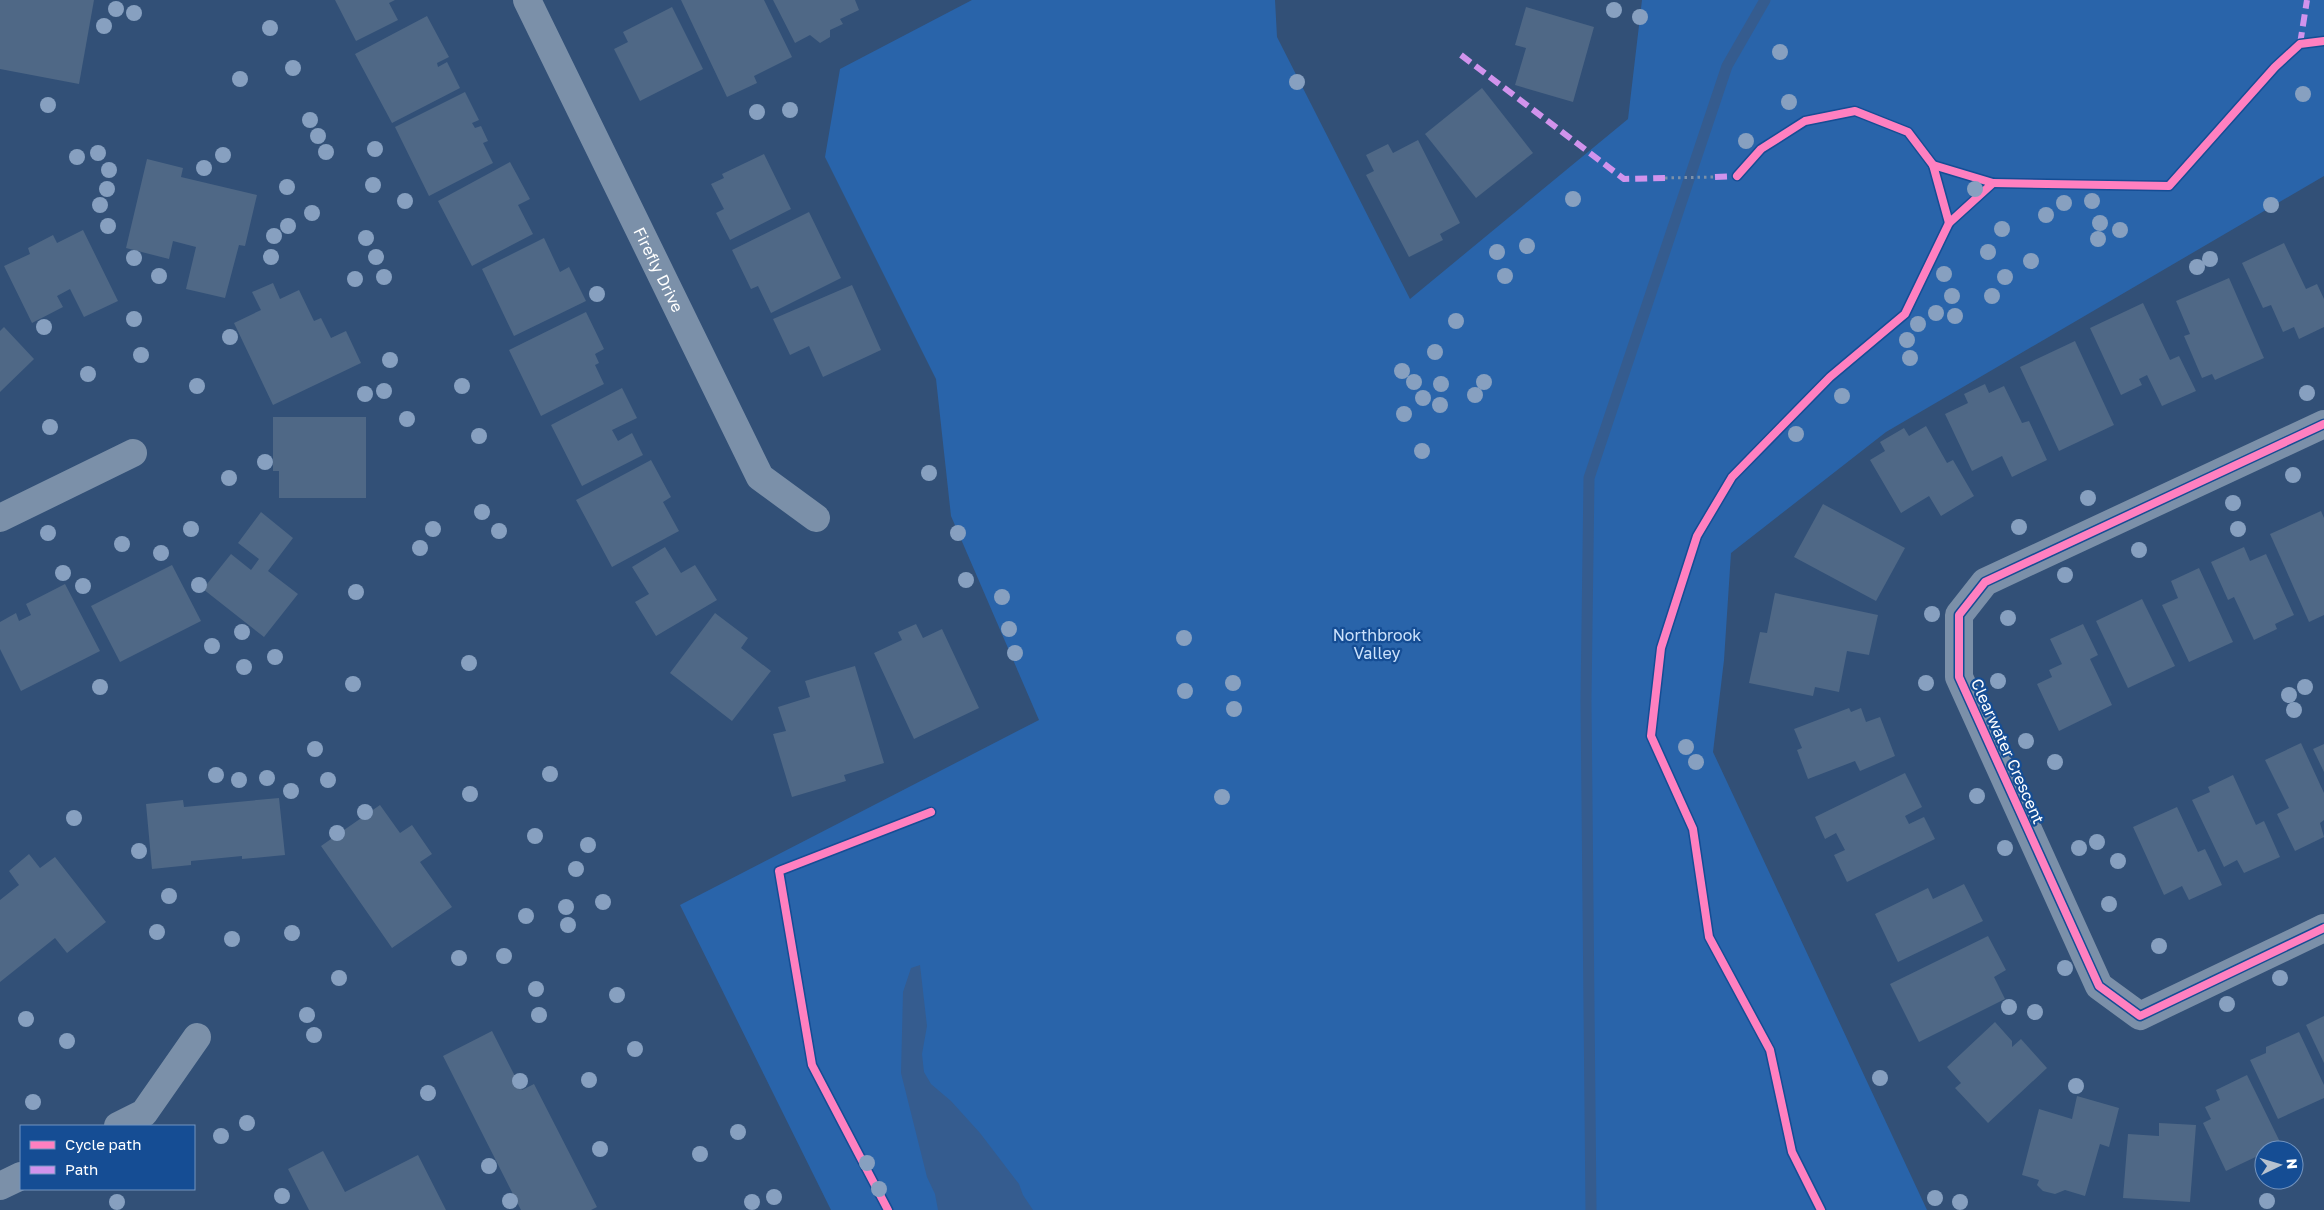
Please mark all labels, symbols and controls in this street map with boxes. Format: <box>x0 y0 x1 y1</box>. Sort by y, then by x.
street label: Firefly Drive <box>629 224 688 315</box>
park label: Northbrook Valley <box>1333 625 1421 663</box>
street label: Clearwater Crescent <box>1967 675 2049 827</box>
legend <box>20 1125 195 1190</box>
text: Cycle path <box>65 1135 141 1153</box>
north arrow <box>2254 1140 2304 1190</box>
text: N <box>2284 1158 2301 1170</box>
text: Path <box>65 1160 98 1178</box>

